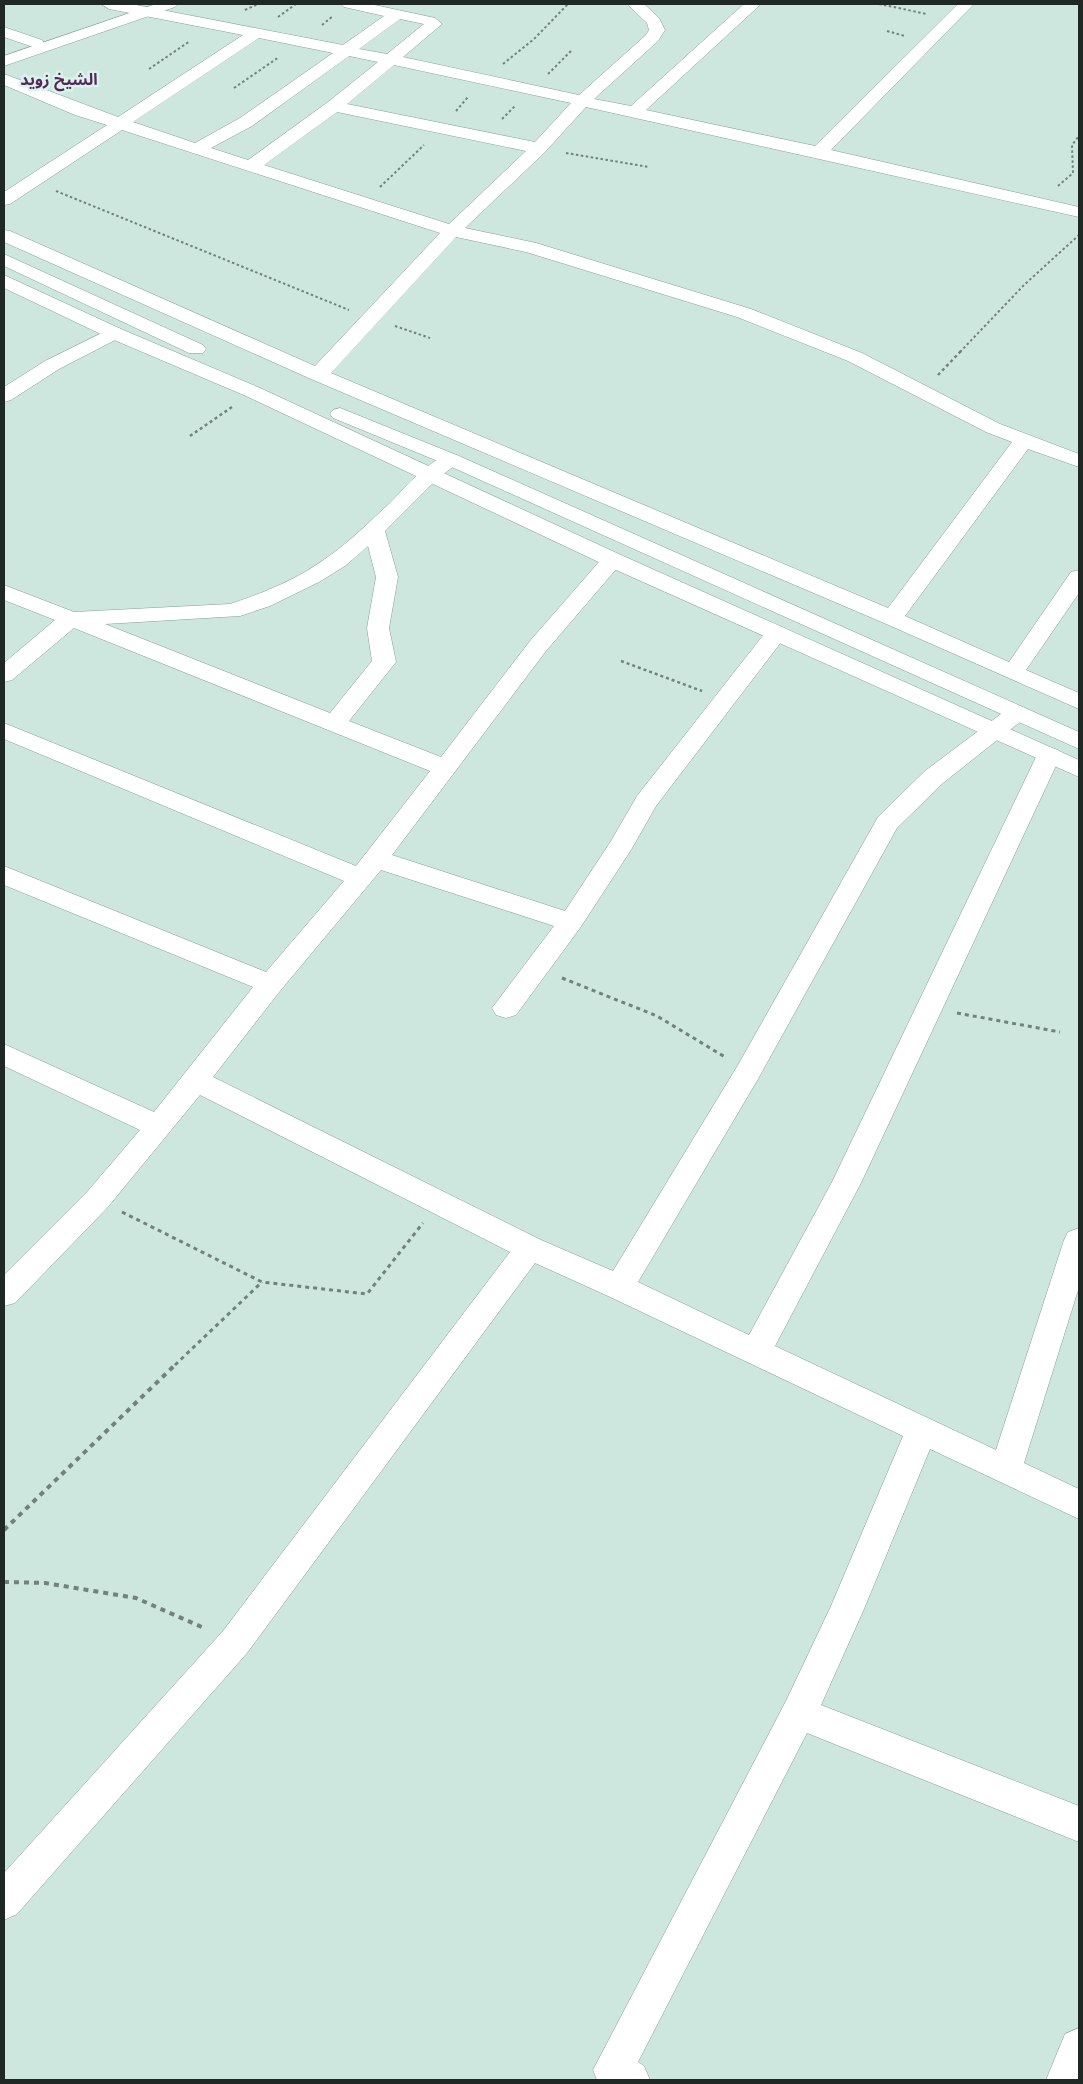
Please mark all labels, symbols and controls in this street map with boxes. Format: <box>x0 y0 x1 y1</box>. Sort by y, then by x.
district label: الشيخ زويد <box>20 68 98 92</box>

